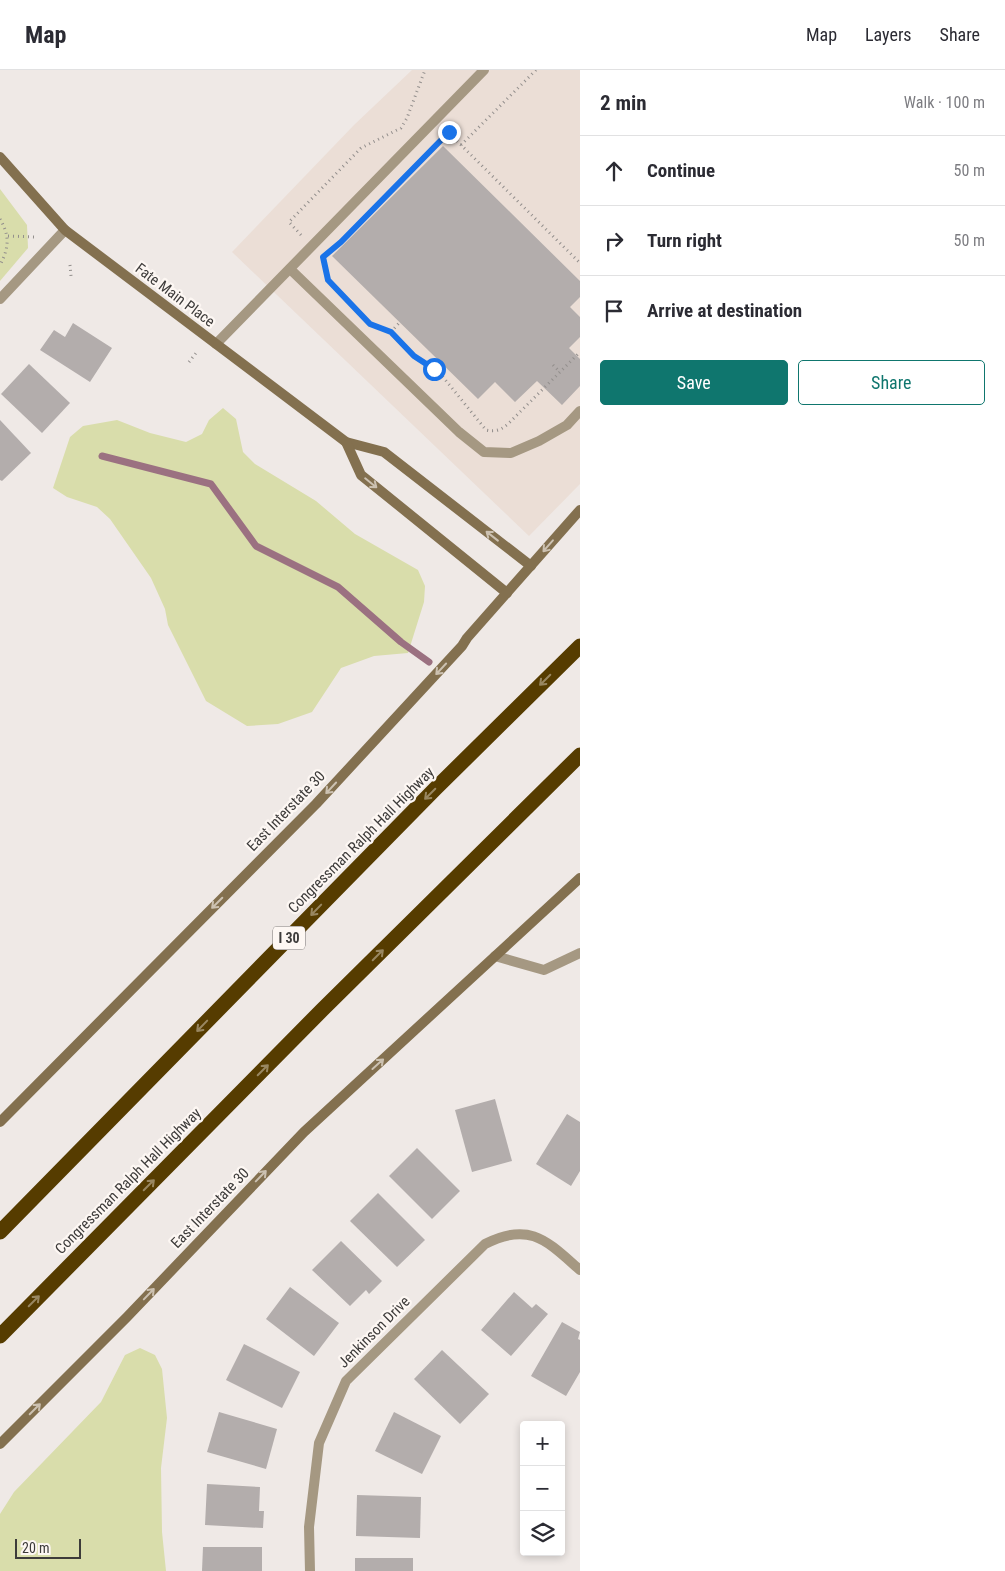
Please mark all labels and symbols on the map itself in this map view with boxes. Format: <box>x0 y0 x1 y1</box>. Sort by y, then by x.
route end <box>438 121 461 144</box>
street label: Fate Main Place <box>132 259 218 331</box>
route start <box>423 358 446 381</box>
one-way arrow <box>364 478 377 489</box>
one-way arrow <box>486 530 499 541</box>
one-way arrow <box>542 540 554 553</box>
one-way arrow <box>435 662 447 675</box>
one-way arrow <box>539 674 552 686</box>
street label: Congressman Ralph Hall Highway <box>284 763 438 917</box>
street label: East Interstate 30 <box>243 767 329 855</box>
one-way arrow <box>325 781 337 794</box>
one-way arrow <box>424 788 436 801</box>
one-way arrow <box>211 897 223 909</box>
one-way arrow <box>310 904 322 917</box>
road number: I 30 <box>273 926 305 950</box>
one-way arrow <box>372 949 384 961</box>
one-way arrow <box>196 1020 208 1032</box>
one-way arrow <box>372 1058 385 1069</box>
one-way arrow <box>257 1064 269 1076</box>
street label: Congressman Ralph Hall Highway <box>51 1104 205 1258</box>
street label: East Interstate 30 <box>167 1164 253 1252</box>
one-way arrow <box>255 1170 267 1183</box>
one-way arrow <box>142 1180 154 1192</box>
one-way arrow <box>143 1288 155 1300</box>
street label: Jenkinson Drive <box>334 1292 414 1372</box>
one-way arrow <box>28 1295 40 1307</box>
one-way arrow <box>28 1403 41 1415</box>
scale bar <box>15 1536 81 1559</box>

